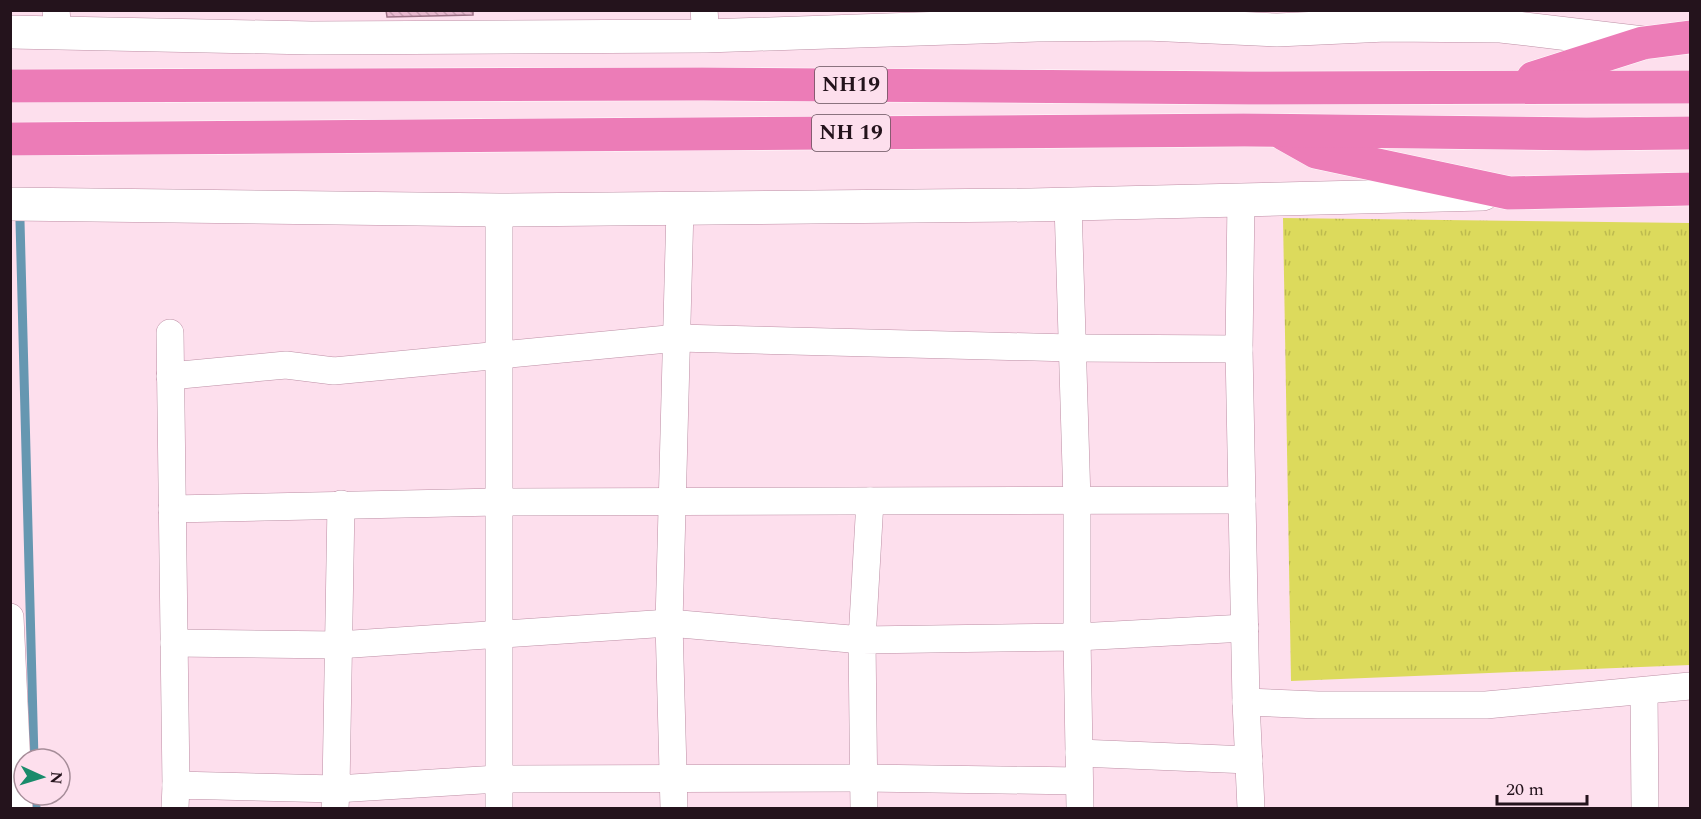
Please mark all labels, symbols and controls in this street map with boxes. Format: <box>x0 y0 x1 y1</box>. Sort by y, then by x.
road number: NH19 <box>815 67 887 103</box>
road number: NH 19 <box>812 115 890 151</box>
north arrow <box>12 747 72 807</box>
scale bar <box>1497 768 1587 806</box>
text: N <box>44 771 68 785</box>
text: 20 m <box>1506 776 1544 803</box>

